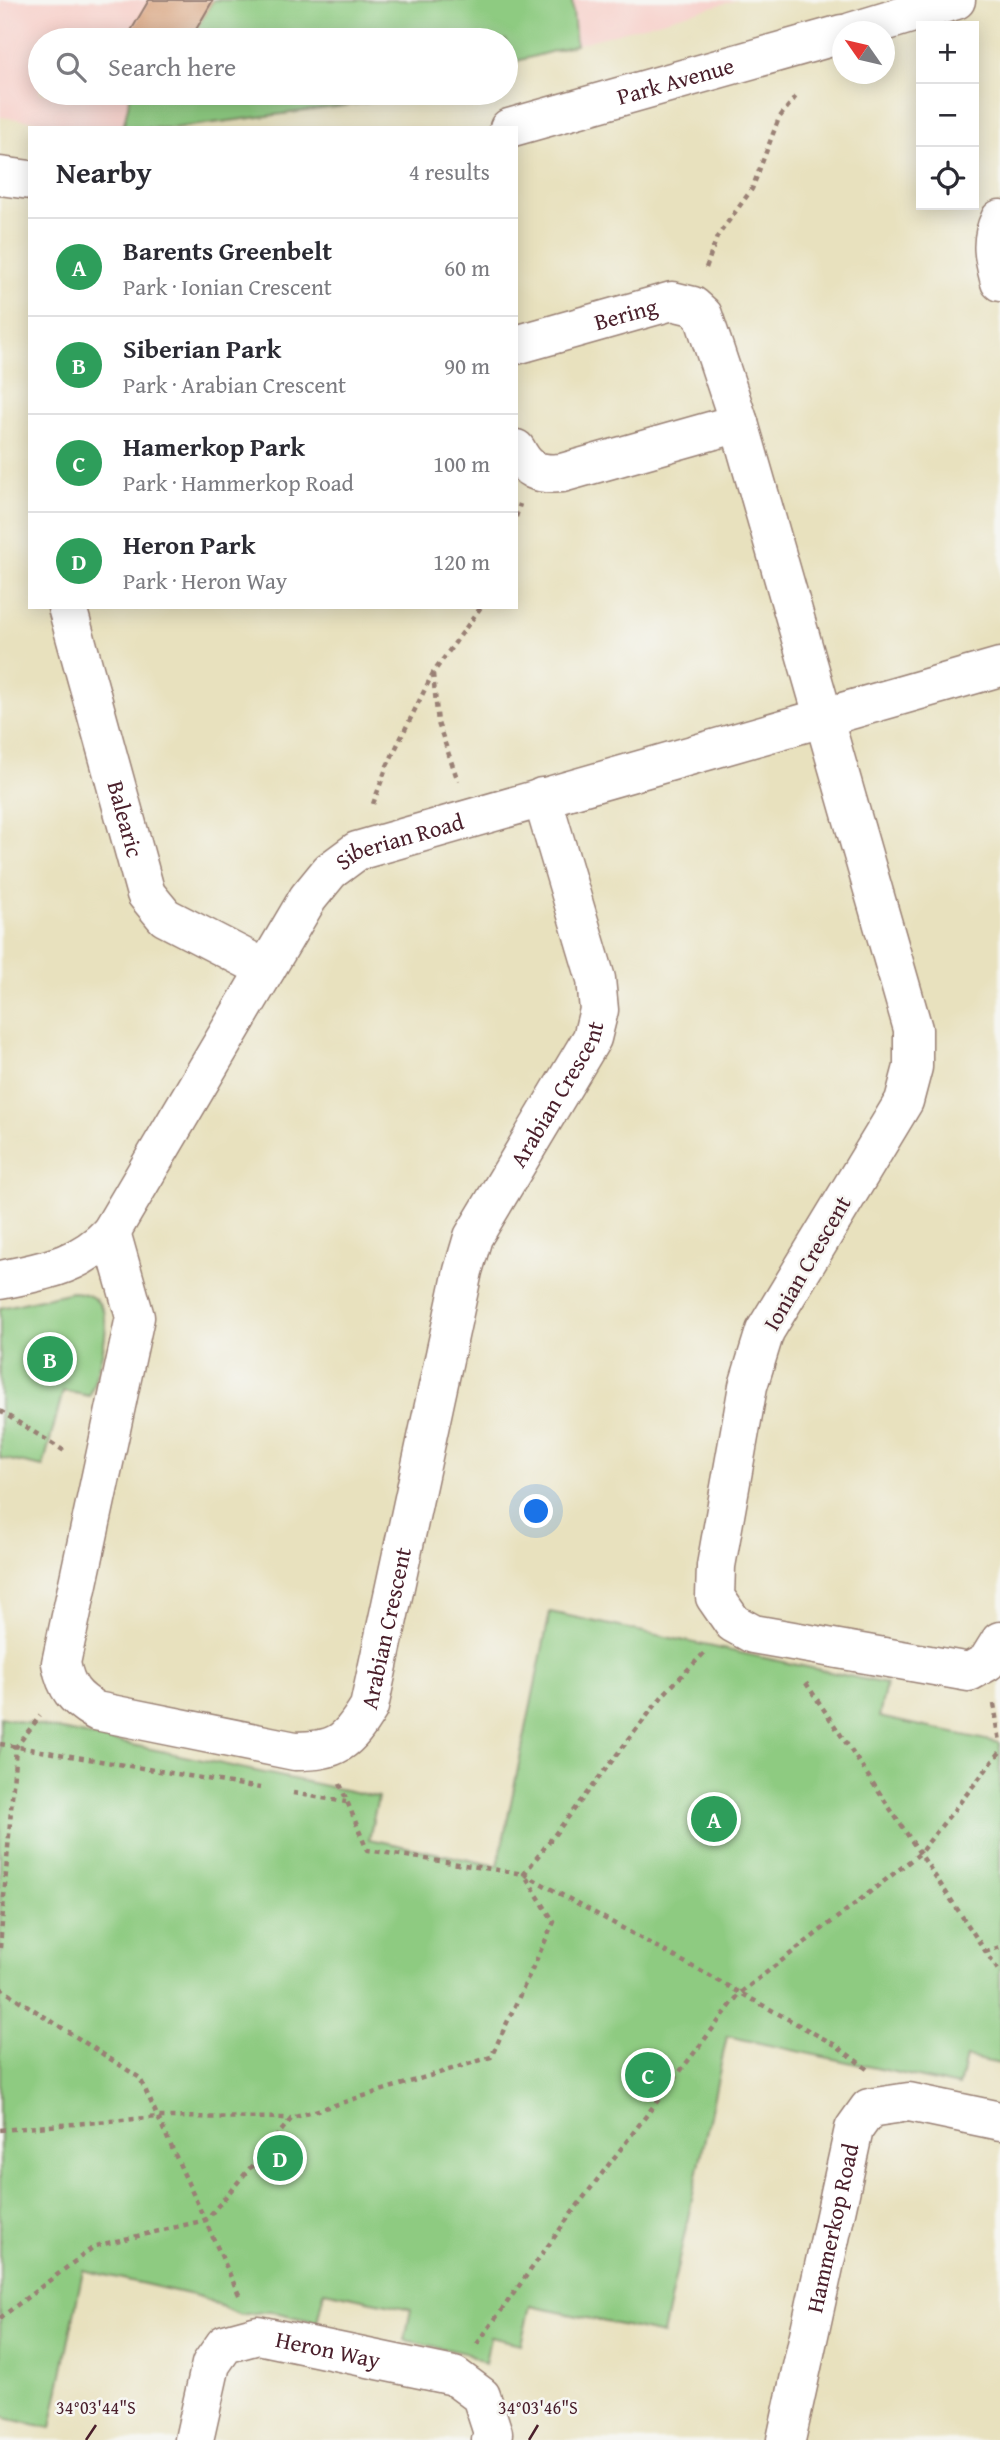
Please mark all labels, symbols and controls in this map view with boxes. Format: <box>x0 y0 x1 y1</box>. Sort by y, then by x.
north arrow <box>832 21 895 84</box>
map controls <box>916 21 979 210</box>
button: + <box>916 21 979 84</box>
search box <box>28 28 518 105</box>
text: Search here <box>108 47 236 86</box>
icon: search <box>52 48 90 86</box>
street label: Park Avenue <box>613 48 738 113</box>
button: − <box>916 84 979 147</box>
button: locate <box>916 147 979 210</box>
text: Nearby <box>56 150 152 194</box>
text: 4 results <box>409 155 490 188</box>
text: Barents Greenbelt <box>123 231 332 270</box>
text: A <box>72 251 86 284</box>
text: 60 m <box>444 251 490 284</box>
text: Park · Ionian Crescent <box>123 270 332 303</box>
street label: Bering <box>590 289 661 338</box>
text: Siberian Park <box>123 329 281 368</box>
text: B <box>72 349 86 382</box>
text: 90 m <box>444 349 490 382</box>
text: Park · Arabian Crescent <box>123 368 346 401</box>
text: Hamerkop Park <box>123 427 305 466</box>
text: C <box>72 447 86 480</box>
text: 100 m <box>433 447 490 480</box>
text: Park · Hammerkop Road <box>123 466 354 499</box>
text: Heron Park <box>123 525 255 564</box>
text: D <box>72 545 86 578</box>
text: 120 m <box>433 545 490 578</box>
text: Park · Heron Way <box>123 564 287 597</box>
street label: Balearic <box>100 777 152 861</box>
street label: Siberian Road <box>328 804 468 878</box>
street label: Arabian Crescent <box>501 1018 612 1173</box>
street label: Ionian Crescent <box>755 1189 859 1336</box>
pin: B <box>27 1333 73 1385</box>
your location <box>519 1494 553 1528</box>
street label: Arabian Crescent <box>352 1544 419 1712</box>
pin: A <box>691 1793 737 1845</box>
pin: C <box>625 2049 671 2101</box>
pin: D <box>257 2132 303 2184</box>
street label: Hammerkop Road <box>797 2139 867 2316</box>
street label: Heron Way <box>273 2322 384 2376</box>
text: 34°03'44"S <box>56 2394 136 2421</box>
text: 34°03'46"S <box>498 2394 578 2421</box>

